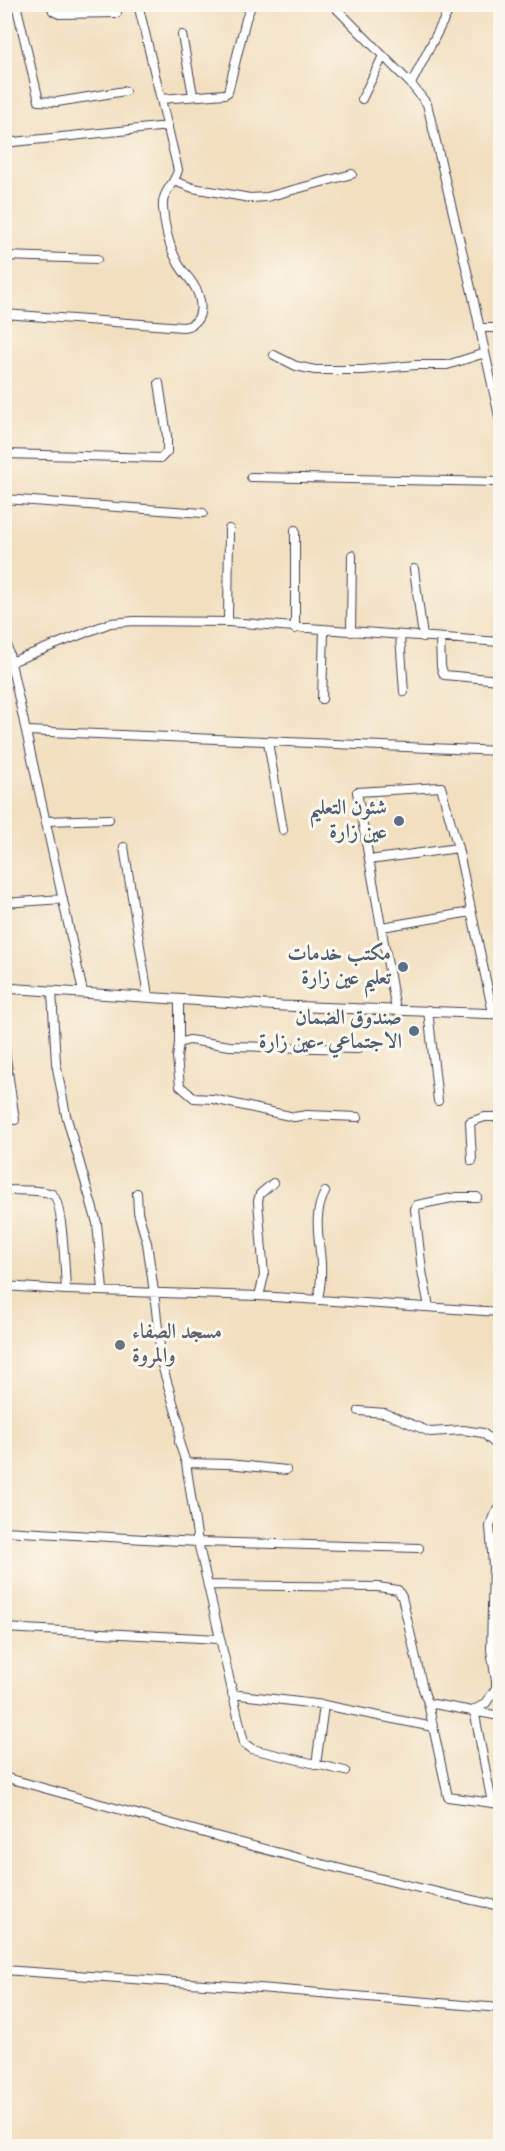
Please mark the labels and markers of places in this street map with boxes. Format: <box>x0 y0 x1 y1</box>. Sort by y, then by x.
place label: شئون التعليم عين زارة <box>309 794 387 848</box>
marker: شئون التعليم عين زارة <box>392 814 406 828</box>
place label: مكتب خدمات تعليم عين زارة <box>287 940 392 998</box>
marker: مكتب خدمات تعليم عين زارة <box>396 960 410 974</box>
place label: صندوق الضمان الاجتماعي -عين زارة <box>259 1004 402 1059</box>
marker: صندوق الضمان الاجتماعي -عين زارة <box>407 1024 421 1038</box>
place label: مسجد الصفاء والمروة <box>132 1318 222 1372</box>
marker: مسجد الصفاء والمروة <box>113 1338 127 1352</box>

